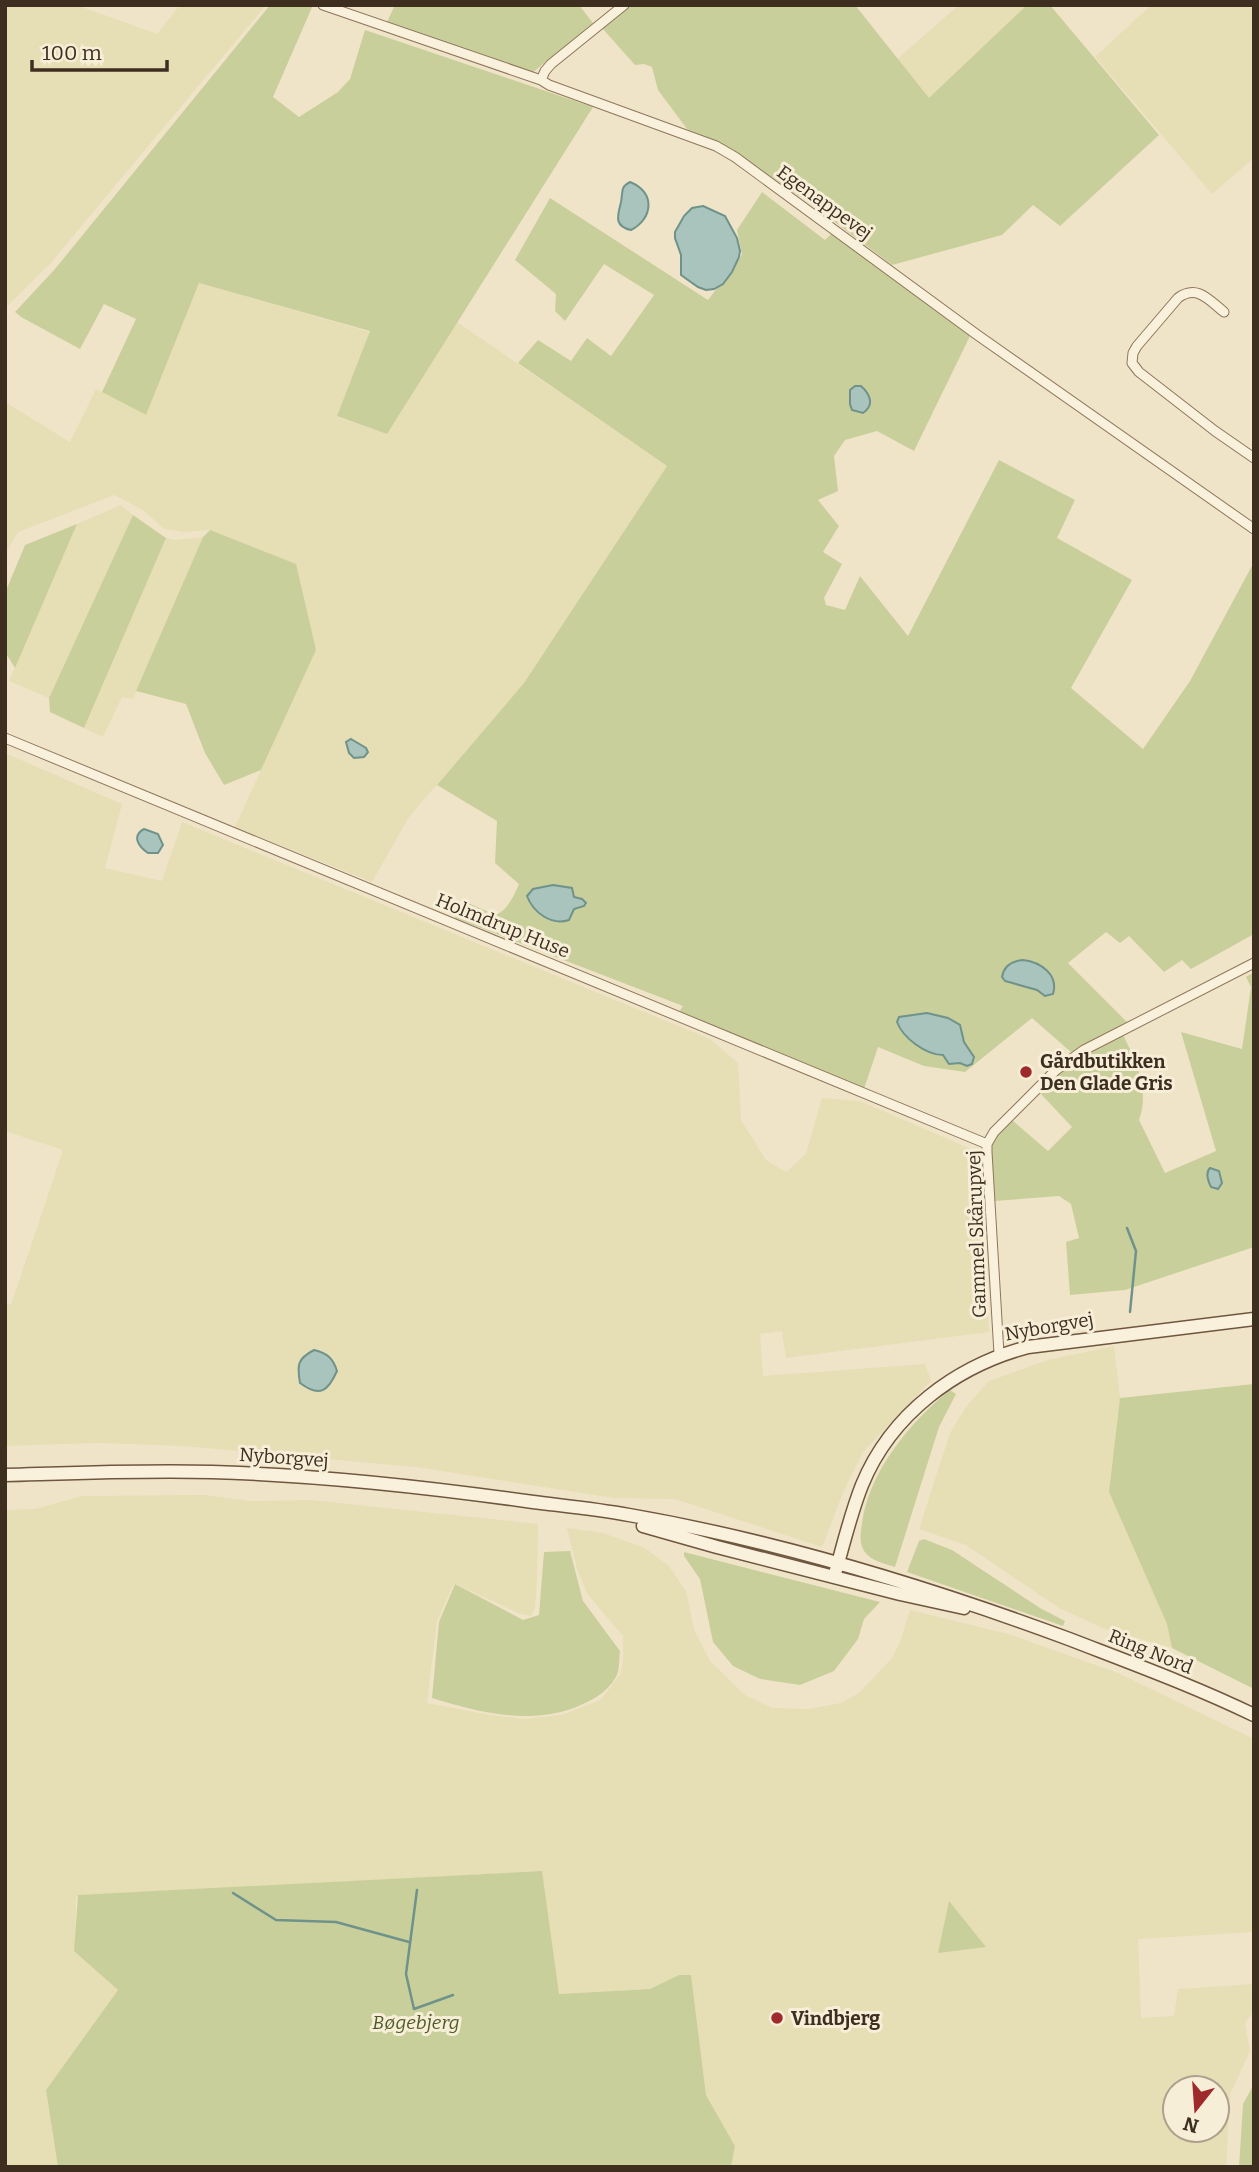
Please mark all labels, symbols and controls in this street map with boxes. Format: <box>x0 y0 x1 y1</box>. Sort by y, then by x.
scale bar <box>32 28 166 72</box>
text: 100 m <box>42 40 102 66</box>
street label: Egenappevej <box>773 160 877 245</box>
street label: Holmdrup Huse <box>433 888 573 963</box>
place label: Gårdbutikken Den Glade Gris <box>1040 1050 1173 1095</box>
marker: Gårdbutikken Den Glade Gris <box>1018 1064 1034 1080</box>
street label: Gammel Skårupvej <box>962 1150 991 1318</box>
street label: Nyborgvej <box>1003 1307 1095 1346</box>
street label: Nyborgvej <box>238 1443 329 1472</box>
street label: Ring Nord <box>1105 1624 1196 1679</box>
place label: Vindbjerg <box>791 2007 880 2030</box>
marker: Vindbjerg <box>769 2010 785 2026</box>
park label: Bøgebjerg <box>372 2011 460 2034</box>
north arrow <box>1161 2074 1231 2144</box>
text: N <box>1180 2112 1202 2138</box>

